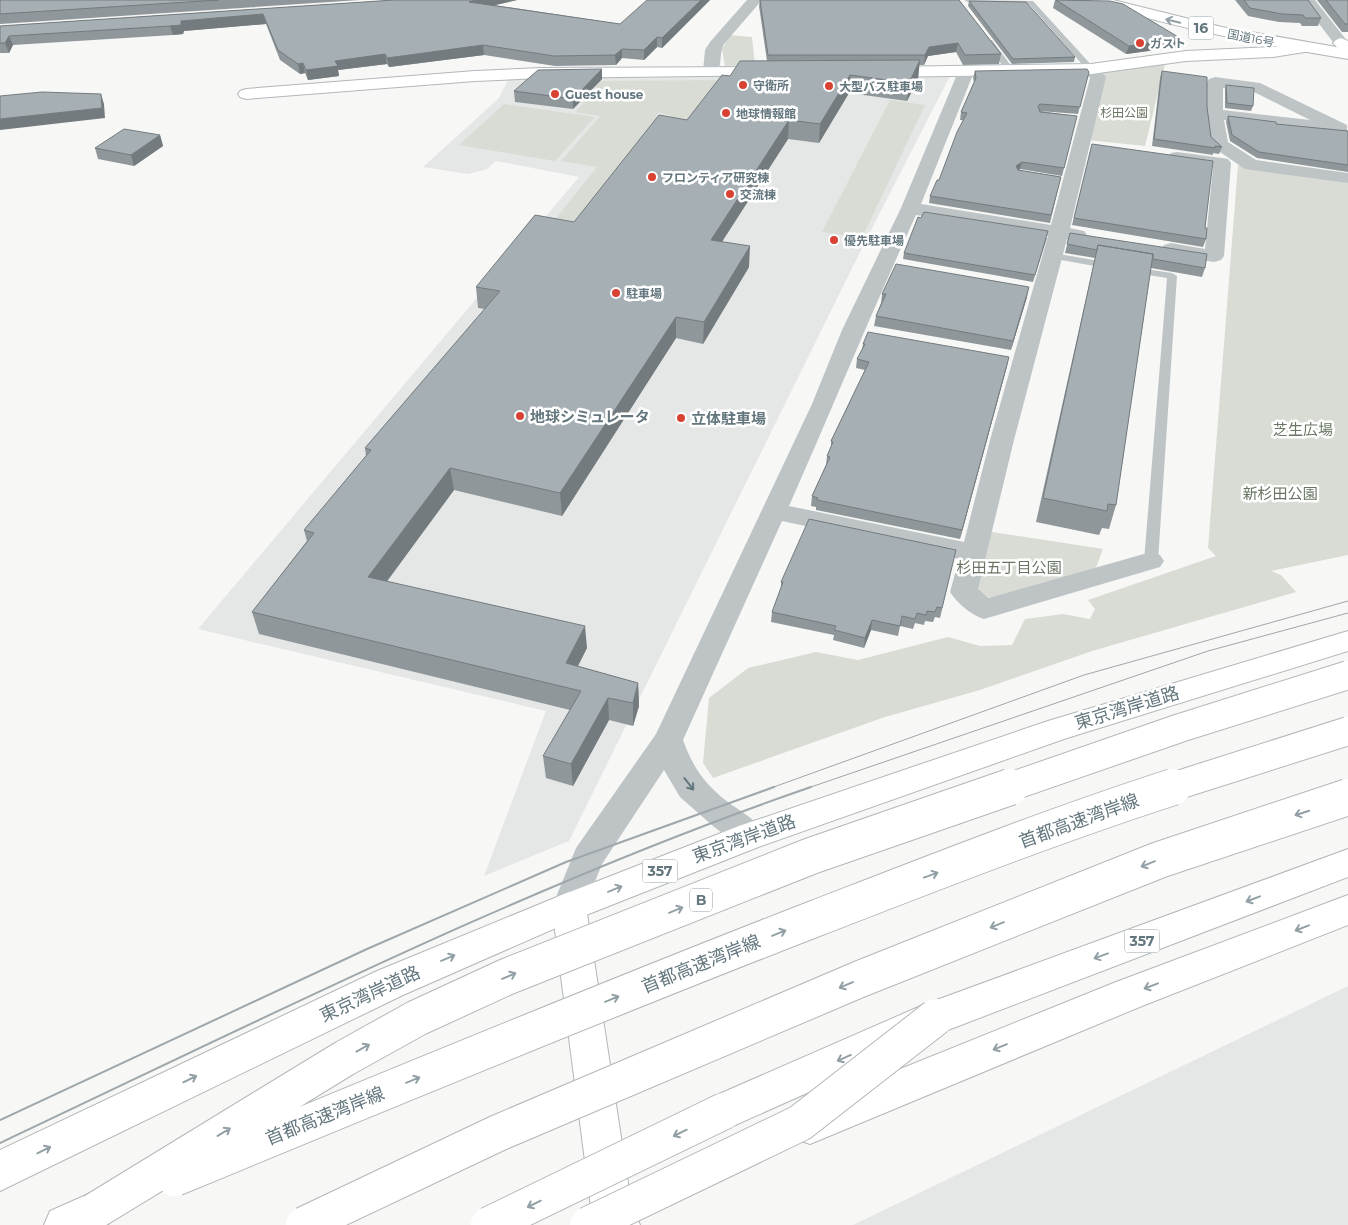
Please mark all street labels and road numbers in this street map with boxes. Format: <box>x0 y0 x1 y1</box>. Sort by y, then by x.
road number: 16 <box>1188 16 1214 40</box>
street label: 国道16号 <box>1226 26 1276 50</box>
street label: 東京湾岸道路 <box>1072 682 1182 734</box>
street label: 首都高速湾岸線 <box>1016 789 1142 853</box>
street label: 東京湾岸道路 <box>689 810 799 868</box>
road number: 357 <box>642 859 678 882</box>
road number: B <box>690 888 712 912</box>
road number: 357 <box>1124 929 1160 952</box>
street label: 首都高速湾岸線 <box>638 930 764 998</box>
street label: 東京湾岸道路 <box>316 961 424 1027</box>
street label: 首都高速湾岸線 <box>262 1082 388 1150</box>

